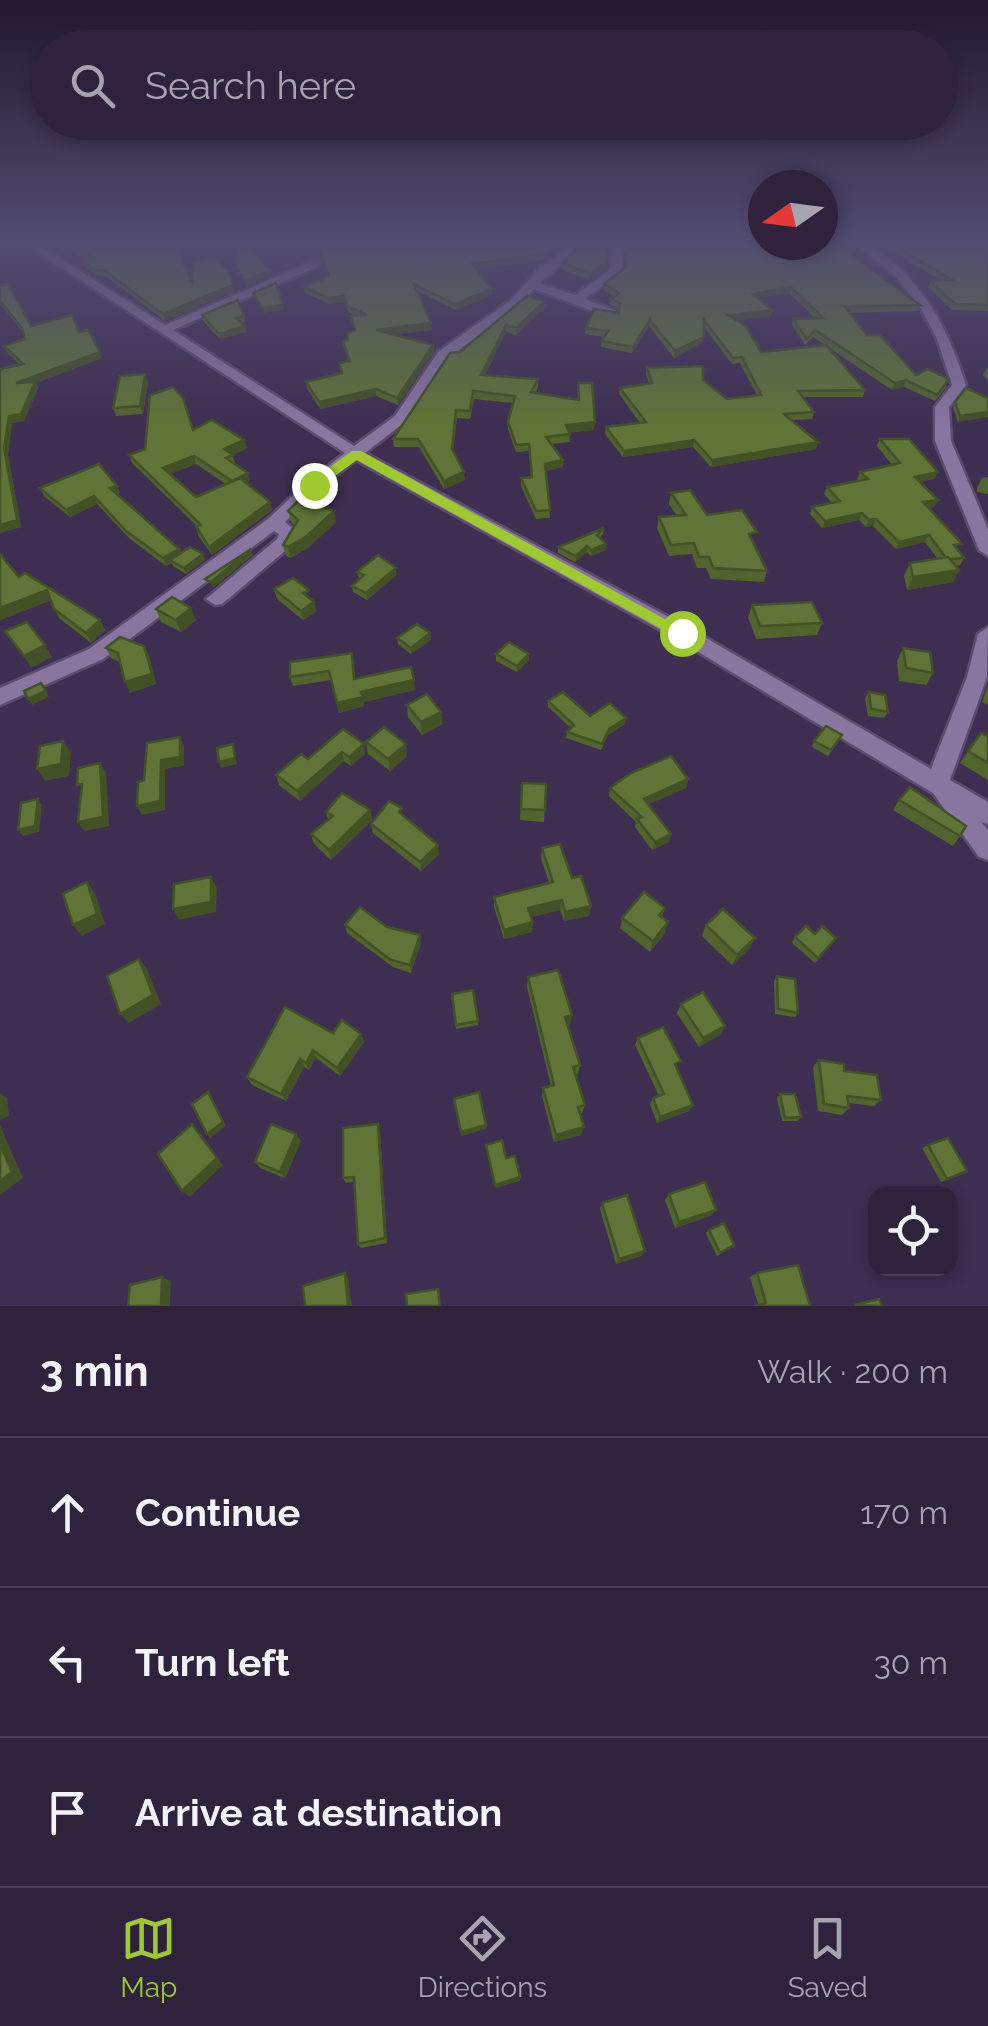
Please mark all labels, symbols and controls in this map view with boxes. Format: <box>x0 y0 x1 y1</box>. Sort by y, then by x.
search box <box>30 30 958 140</box>
icon: search <box>65 58 120 113</box>
text: Search here <box>145 63 356 108</box>
north arrow <box>748 170 838 260</box>
route end <box>292 463 338 509</box>
route start <box>660 611 706 657</box>
map controls <box>868 1186 958 1276</box>
button: locate <box>868 1186 958 1276</box>
text: 3 min <box>40 1347 149 1396</box>
text: Walk · 200 m <box>757 1353 948 1390</box>
icon: ahead <box>40 1485 95 1540</box>
text: Continue <box>135 1490 300 1535</box>
text: 170 m <box>860 1494 948 1531</box>
icon: left <box>40 1635 95 1690</box>
text: Turn left <box>135 1640 290 1685</box>
text: 30 m <box>874 1644 948 1681</box>
icon: arrive <box>40 1785 95 1840</box>
text: Arrive at destination <box>135 1790 502 1835</box>
tab: Map <box>120 1911 177 2004</box>
tab: Directions <box>418 1911 547 2004</box>
tab: Saved <box>788 1911 868 2004</box>

